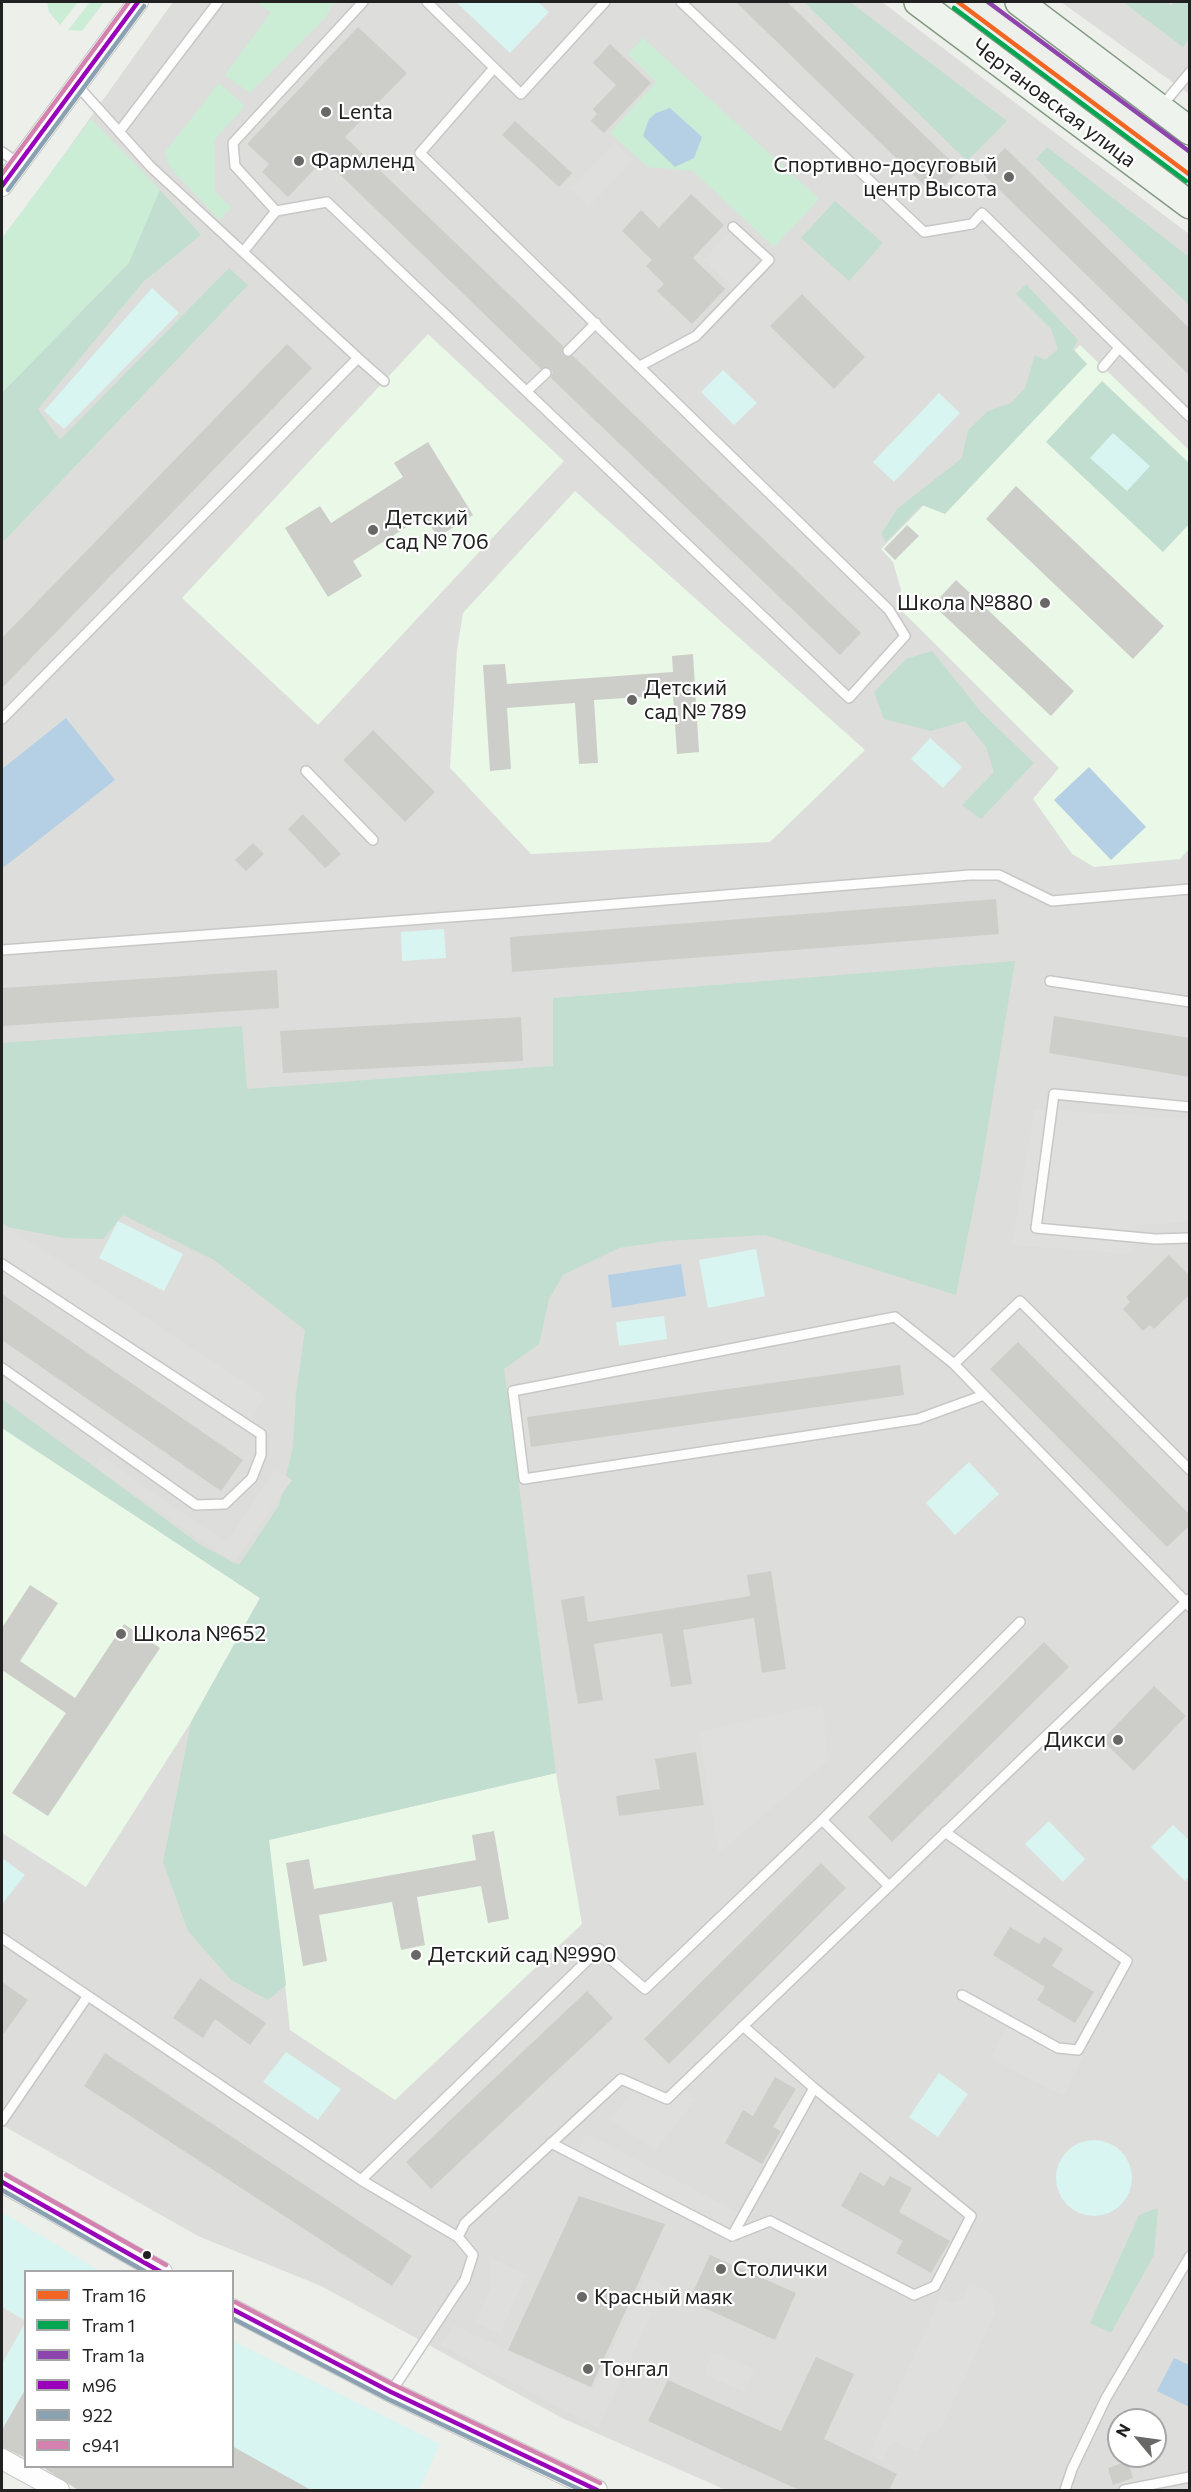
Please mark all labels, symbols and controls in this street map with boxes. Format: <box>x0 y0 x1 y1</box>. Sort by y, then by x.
street label: Чертановская улица <box>967 33 1141 173</box>
place label: Lenta <box>338 99 393 125</box>
marker: Lenta <box>319 105 333 119</box>
place label: Фармленд <box>311 148 414 174</box>
place label: Спортивно-досуговый центр Высота <box>773 152 997 202</box>
marker: Фармленд <box>292 154 306 168</box>
marker: Спортивно-досуговый центр Высота <box>1002 170 1016 184</box>
place label: Детский сад № 706 <box>385 505 489 555</box>
marker: Детский сад № 706 <box>366 523 380 537</box>
place label: Школа №880 <box>897 590 1033 616</box>
marker: Школа №880 <box>1038 596 1052 610</box>
place label: Детский сад № 789 <box>644 675 747 725</box>
marker: Детский сад № 789 <box>625 693 639 707</box>
place label: Школа №652 <box>133 1621 266 1647</box>
marker: Школа №652 <box>114 1627 128 1641</box>
place label: Дикси <box>1044 1727 1106 1753</box>
marker: Дикси <box>1111 1733 1125 1747</box>
place label: Детский сад №990 <box>428 1942 616 1968</box>
marker: Детский сад №990 <box>409 1948 423 1962</box>
unlabelled marker <box>141 2249 153 2261</box>
place label: Столички <box>733 2256 828 2282</box>
marker: Столички <box>714 2262 728 2276</box>
legend <box>24 2270 234 2468</box>
text: Tram 16 <box>82 2284 146 2306</box>
place label: Красный маяк <box>594 2284 733 2310</box>
marker: Красный маяк <box>575 2290 589 2304</box>
text: Tram 1 <box>82 2314 135 2336</box>
text: Tram 1а <box>82 2344 145 2366</box>
place label: Тонгал <box>600 2356 669 2382</box>
marker: Тонгал <box>581 2362 595 2376</box>
text: м96 <box>82 2374 117 2396</box>
text: 922 <box>82 2404 113 2426</box>
north arrow <box>1107 2408 1167 2468</box>
text: N <box>1111 2420 1134 2440</box>
text: с941 <box>82 2434 120 2456</box>

